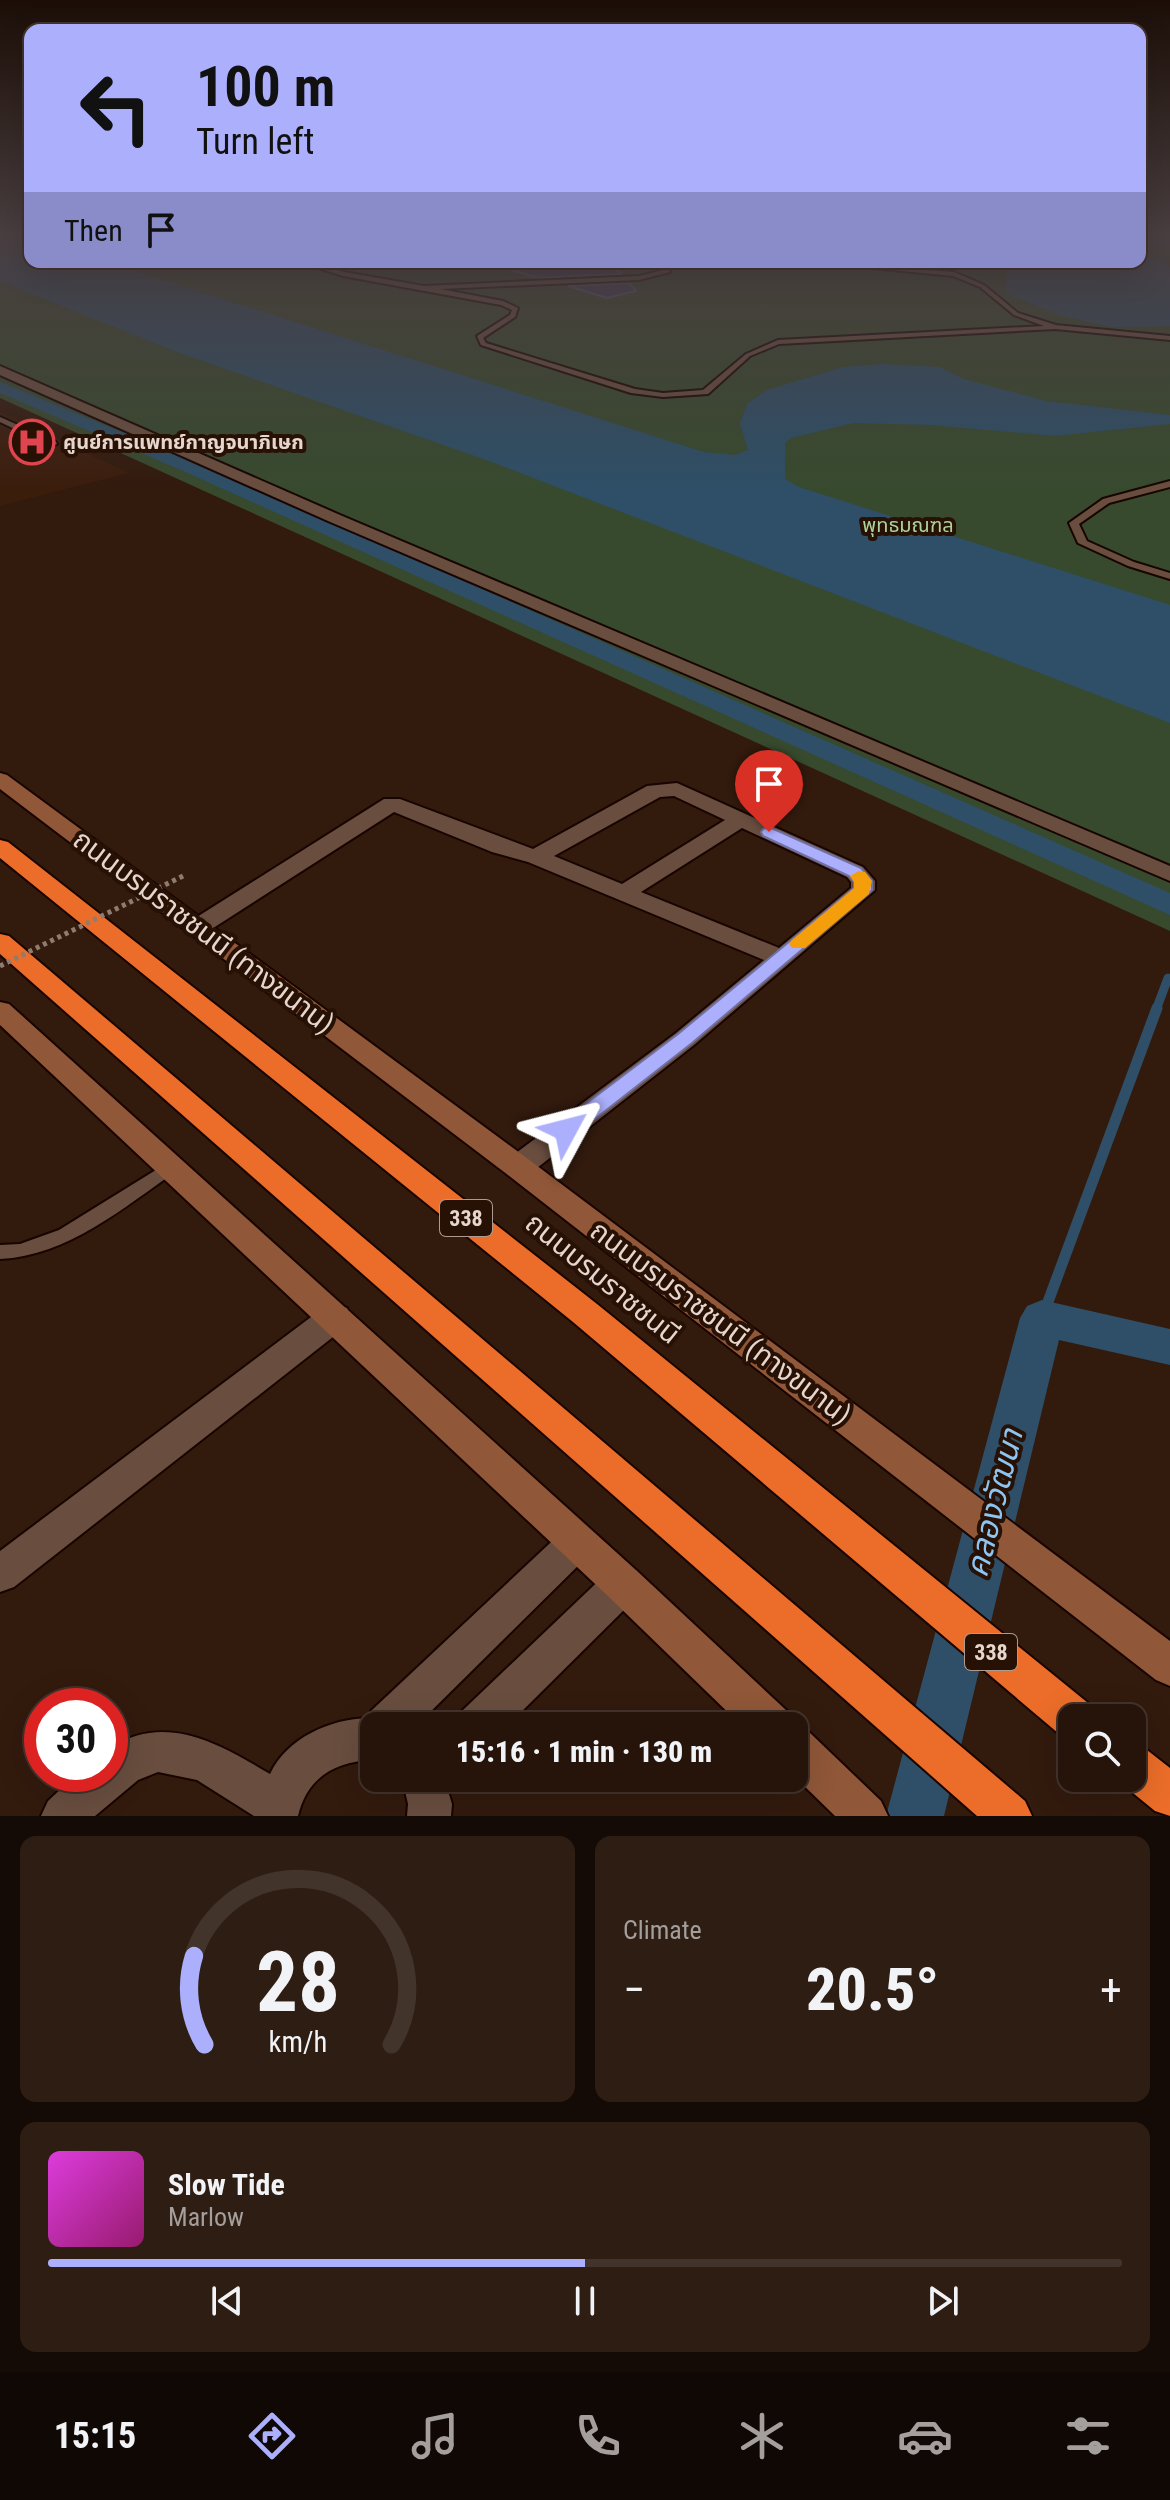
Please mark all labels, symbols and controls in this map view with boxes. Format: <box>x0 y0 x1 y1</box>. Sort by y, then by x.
text: 100 m <box>196 54 335 120</box>
icon: left <box>64 56 168 160</box>
text: Turn left <box>196 121 314 163</box>
icon: arrive <box>139 208 183 252</box>
text: Then <box>64 213 123 248</box>
hospital icon: ศูนย์การแพทย์กาญจนาภิเษก <box>8 418 56 466</box>
place label: ศูนย์การแพทย์กาญจนาภิเษก <box>63 430 304 454</box>
park label: พุทธมณฑล <box>862 513 954 537</box>
pin <box>735 750 803 832</box>
icon: arrive <box>747 762 791 806</box>
street label: ถนนบรมราชชนนี (ทางขนาน) <box>67 823 341 1040</box>
position arrow <box>524 1088 608 1172</box>
road number: 338 <box>440 1200 492 1236</box>
street label: ถนนบรมราชชนนี <box>519 1206 687 1351</box>
street label: ถนนบรมราชชนนี (ทางขนาน) <box>584 1214 858 1431</box>
water label: คลองวัฒนา <box>957 1423 1031 1581</box>
road number: 338 <box>965 1634 1017 1670</box>
speed limit sign: 30 <box>24 1688 128 1792</box>
map controls <box>1058 1704 1146 1792</box>
button: search <box>1058 1704 1146 1792</box>
text: 15:16 · 1 min · 130 m <box>456 1734 712 1769</box>
text: Climate <box>623 1915 702 1945</box>
text: 28 <box>255 1934 340 2031</box>
text: 20.5° <box>806 1954 939 2025</box>
text: − <box>623 1964 645 2016</box>
text: + <box>1100 1964 1122 2016</box>
text: km/h <box>268 2025 327 2059</box>
text: Slow Tide <box>168 2167 285 2202</box>
text: Marlow <box>168 2202 244 2232</box>
icon: previous <box>205 2279 249 2323</box>
icon: pause <box>563 2279 607 2323</box>
icon: next <box>921 2279 965 2323</box>
icon: directions <box>244 2408 300 2464</box>
icon: music <box>407 2408 463 2464</box>
icon: phone <box>570 2408 626 2464</box>
icon: climate <box>734 2408 790 2464</box>
icon: car <box>897 2408 953 2464</box>
icon: filters <box>1060 2408 1116 2464</box>
text: 15:15 <box>54 2415 136 2457</box>

